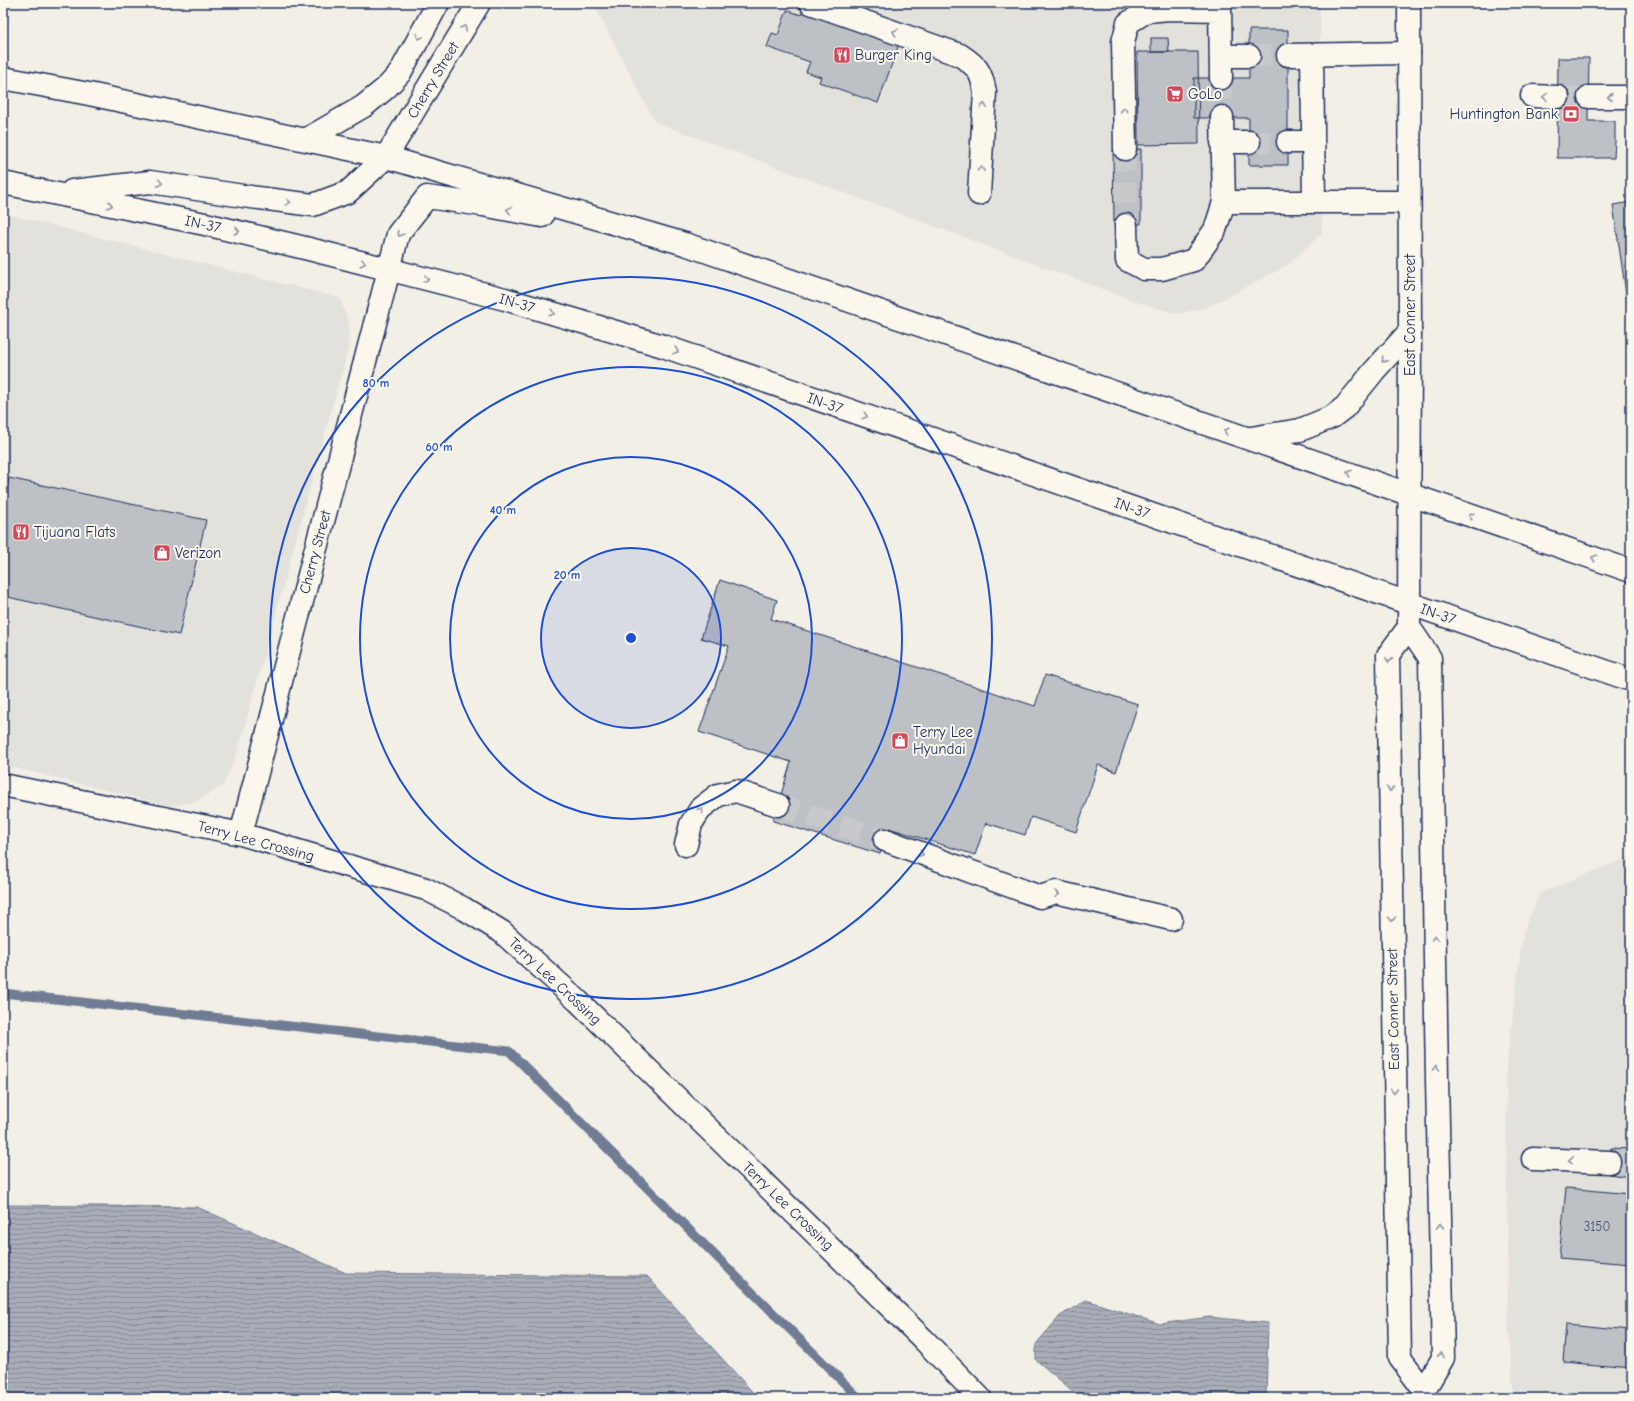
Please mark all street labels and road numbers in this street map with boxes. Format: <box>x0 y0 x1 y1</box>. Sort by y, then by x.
street label: Cherry Street <box>403 38 463 121</box>
street label: IN-37 <box>183 211 223 237</box>
street label: East Conner Street <box>1401 253 1419 376</box>
street label: IN-37 <box>497 289 537 317</box>
street label: IN-37 <box>805 389 845 417</box>
street label: IN-37 <box>1112 494 1152 522</box>
street label: Cherry Street <box>295 507 335 596</box>
street label: IN-37 <box>1418 600 1458 628</box>
street label: Terry Lee Crossing <box>196 817 316 865</box>
street label: Terry Lee Crossing <box>505 934 605 1028</box>
street label: East Conner Street <box>1383 947 1403 1070</box>
street label: Terry Lee Crossing <box>739 1158 837 1254</box>

